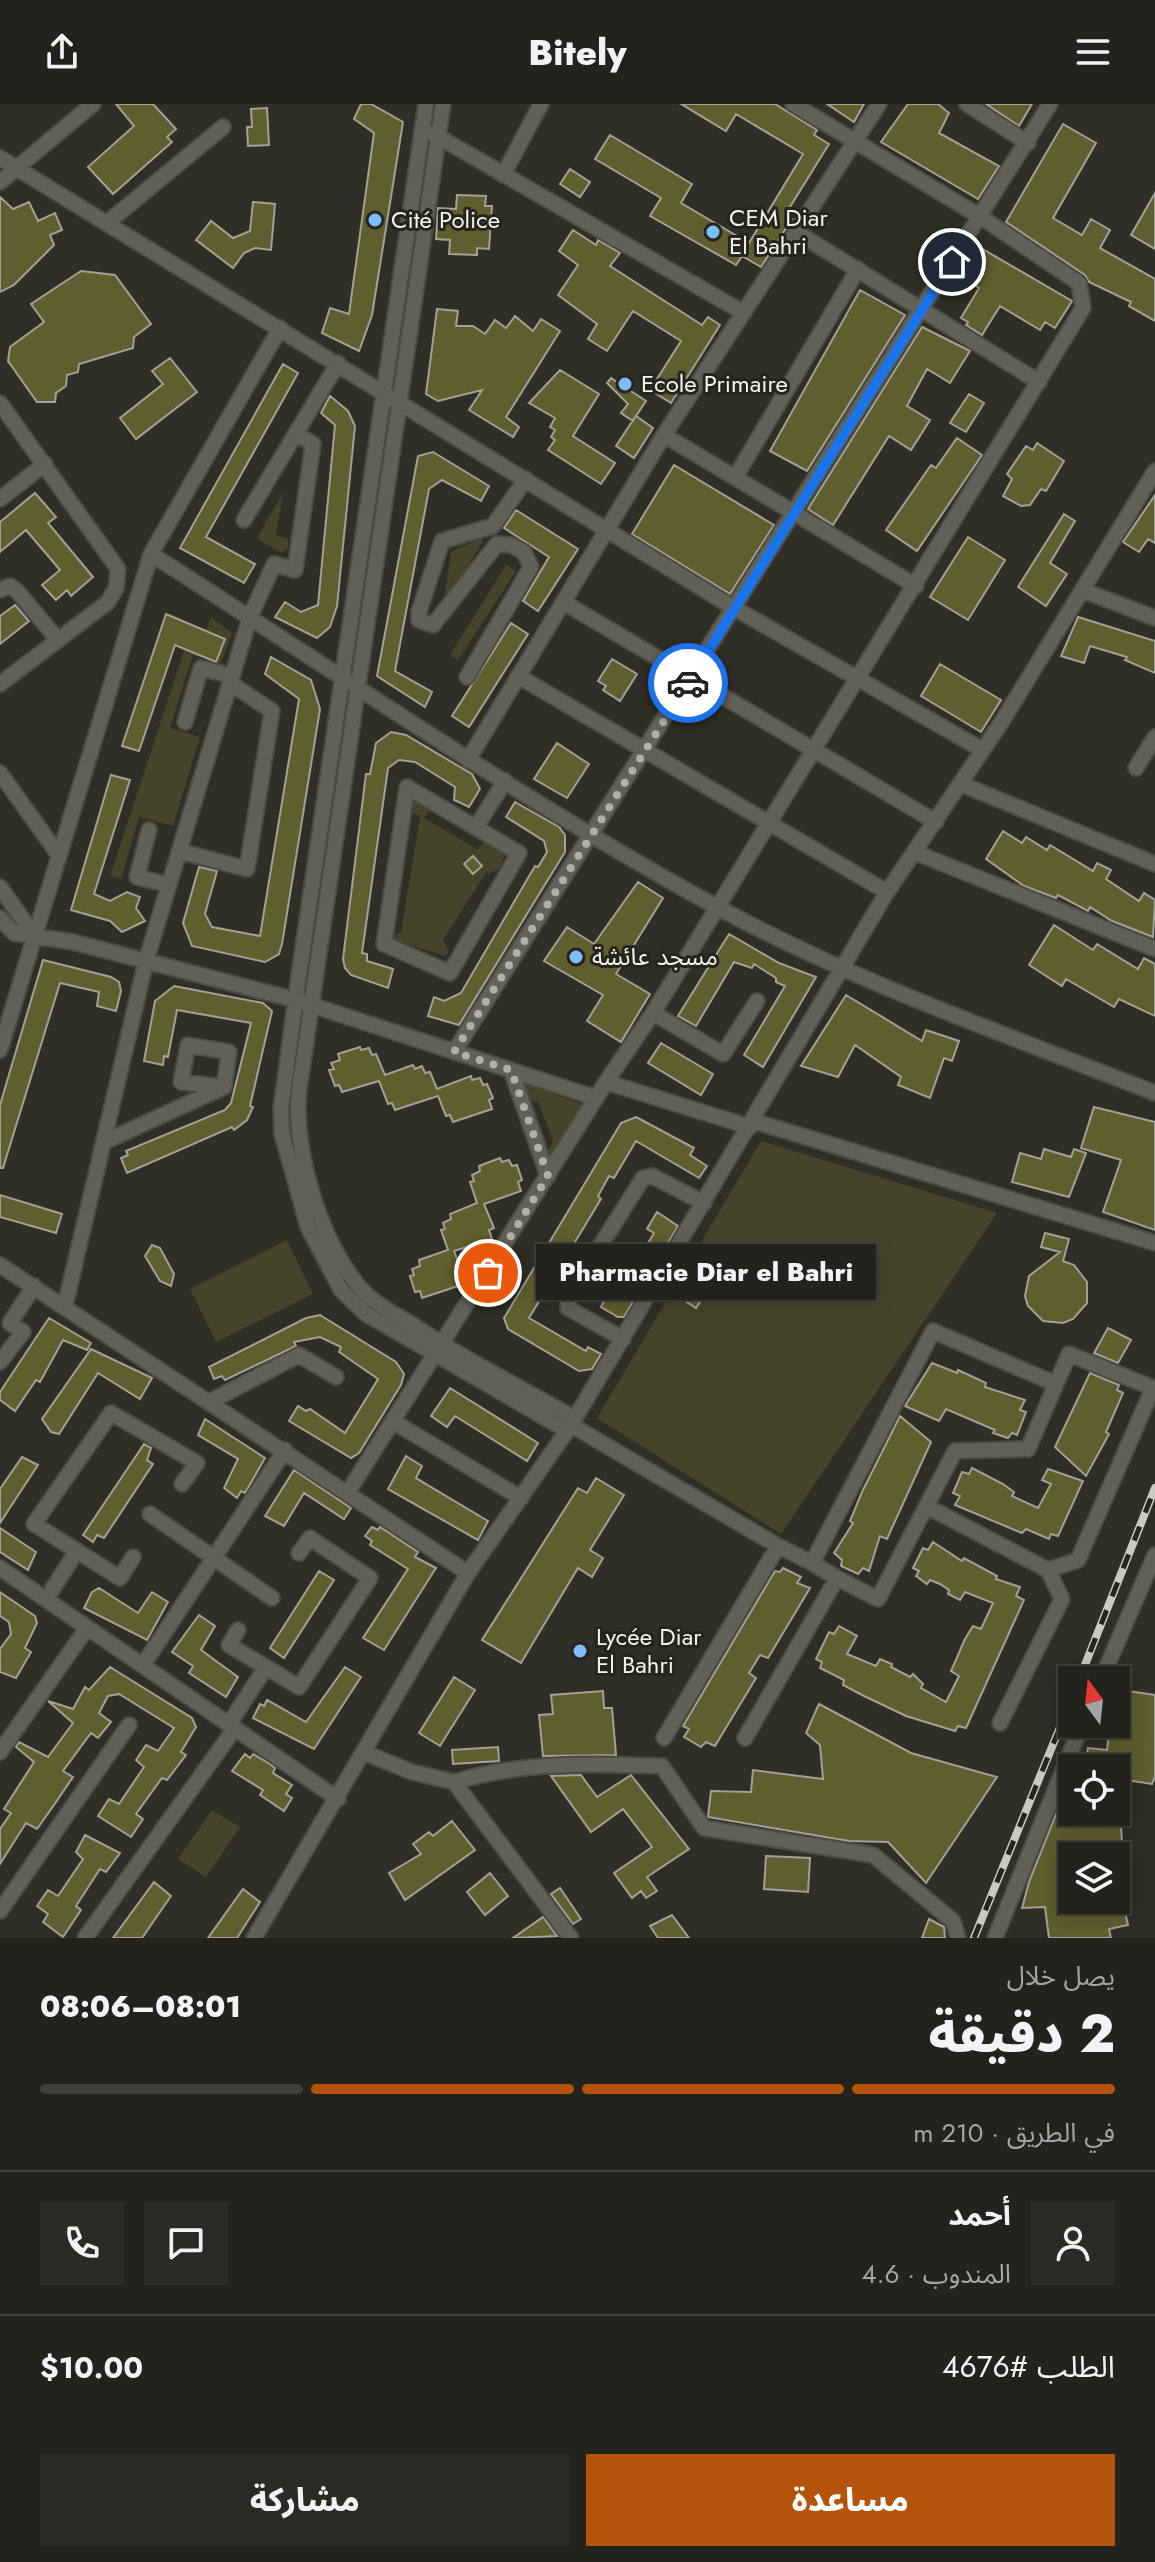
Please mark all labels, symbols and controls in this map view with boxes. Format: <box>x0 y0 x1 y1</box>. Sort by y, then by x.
text: Bitely <box>528 26 627 78</box>
icon: share <box>40 30 84 74</box>
icon: menu <box>1071 30 1115 74</box>
place label: CEM Diar El Bahri <box>729 200 828 263</box>
place label: Cité Police <box>391 202 500 237</box>
marker: Cité Police <box>366 211 384 229</box>
marker: CEM Diar El Bahri <box>704 223 722 241</box>
pin <box>918 228 986 296</box>
icon: home <box>930 240 974 284</box>
place label: Ecole Primaire <box>641 366 788 401</box>
marker: Ecole Primaire <box>616 375 634 393</box>
courier <box>648 643 728 723</box>
icon: car <box>666 661 710 705</box>
place label: مسجد عائشة <box>592 939 718 974</box>
marker: مسجد عائشة <box>567 948 585 966</box>
pin <box>454 1239 522 1307</box>
callout: Pharmacie Diar el Bahri <box>536 1245 876 1301</box>
icon: bag <box>466 1251 510 1295</box>
text: Pharmacie Diar el Bahri <box>559 1253 853 1291</box>
place label: Lycée Diar El Bahri <box>596 1619 702 1682</box>
marker: Lycée Diar El Bahri <box>571 1642 589 1660</box>
north arrow <box>1058 1666 1130 1738</box>
map controls <box>1058 1666 1130 1914</box>
button: locate <box>1058 1754 1130 1826</box>
button: layers <box>1058 1842 1130 1914</box>
text: يصل خلال <box>1007 1957 1115 1995</box>
text: 08:01–08:06 <box>40 1985 241 2028</box>
text: 2 دقيقة <box>928 1996 1115 2072</box>
text: في الطريق · 210 m <box>913 2114 1115 2152</box>
text: أحمد <box>948 2193 1011 2236</box>
button: phone <box>40 2201 124 2285</box>
button: chat <box>144 2201 228 2285</box>
button: person <box>1031 2201 1115 2285</box>
text: المندوب · 4.6 <box>861 2255 1011 2293</box>
text: الطلب #4676 <box>942 2345 1115 2388</box>
text: $10.00 <box>40 2346 143 2389</box>
button: مشاركة <box>40 2454 570 2546</box>
button: مساعدة <box>586 2454 1115 2546</box>

